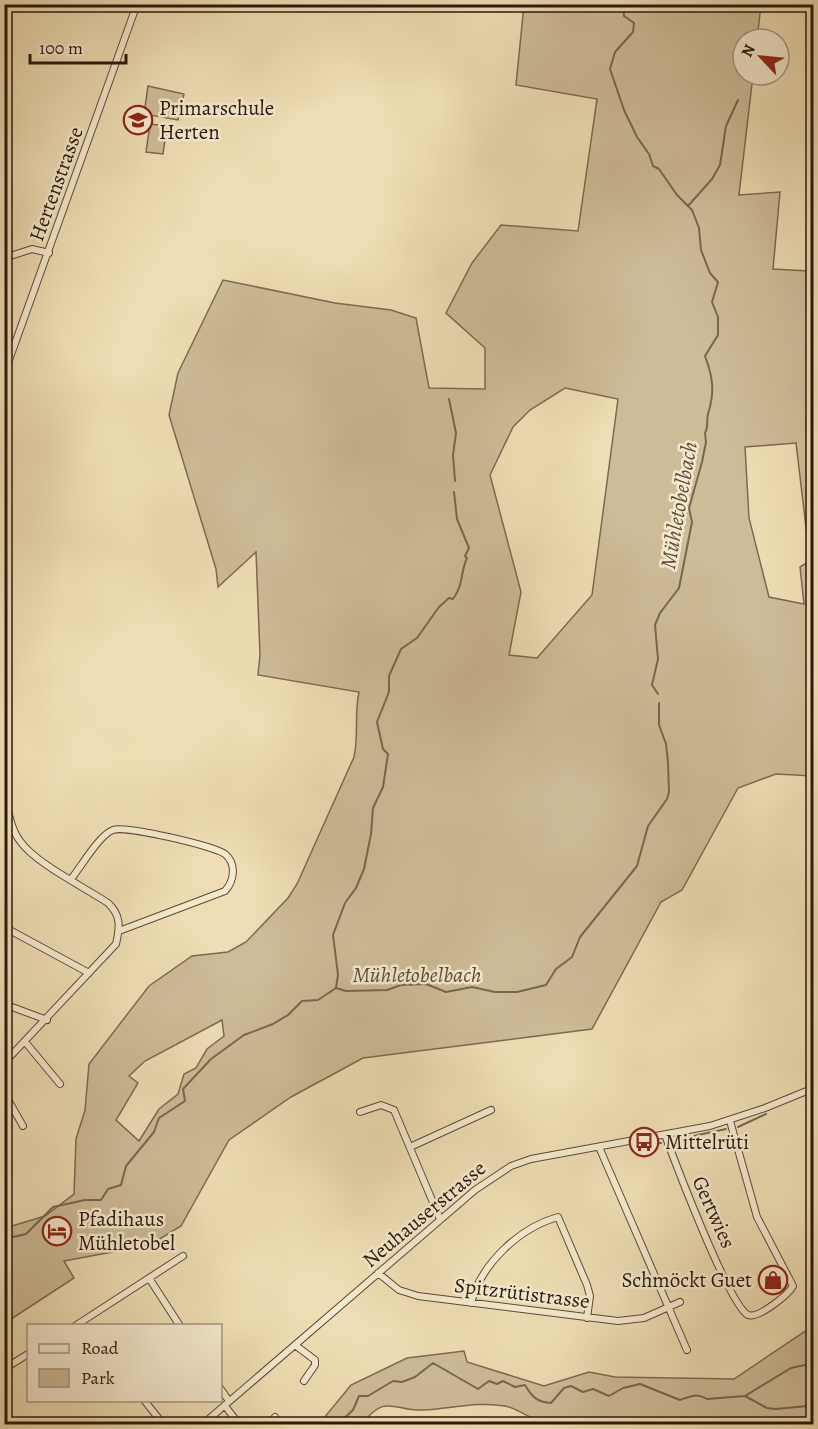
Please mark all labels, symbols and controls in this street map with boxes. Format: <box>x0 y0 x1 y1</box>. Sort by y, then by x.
scale bar <box>30 27 126 65</box>
north arrow <box>731 27 791 87</box>
text: 100 m <box>39 36 83 60</box>
text: N <box>736 40 761 61</box>
place label: Primarschule Herten <box>159 94 274 146</box>
school or university icon: Primarschule Herten <box>122 104 154 136</box>
street label: Hertenstrasse <box>22 123 90 245</box>
water label: Mühletobelbach <box>653 439 705 571</box>
water label: Mühletobelbach <box>352 960 482 990</box>
bus stop icon: Mittelrüti <box>628 1126 660 1158</box>
place label: Mittelrüti <box>665 1128 749 1156</box>
street label: Neuhauserstrasse <box>356 1154 492 1274</box>
street label: Gertwies <box>686 1171 742 1253</box>
place label: Pfadihaus Mühletobel <box>78 1205 175 1257</box>
hotel icon: Pfadihaus Mühletobel <box>41 1215 73 1247</box>
shop icon: Schmöckt Guet <box>757 1264 789 1296</box>
place label: Schmöckt Guet <box>622 1266 752 1294</box>
street label: Spitzrütistrasse <box>453 1271 591 1315</box>
legend <box>27 1324 222 1402</box>
text: Road <box>81 1336 119 1360</box>
text: Park <box>81 1366 115 1390</box>

